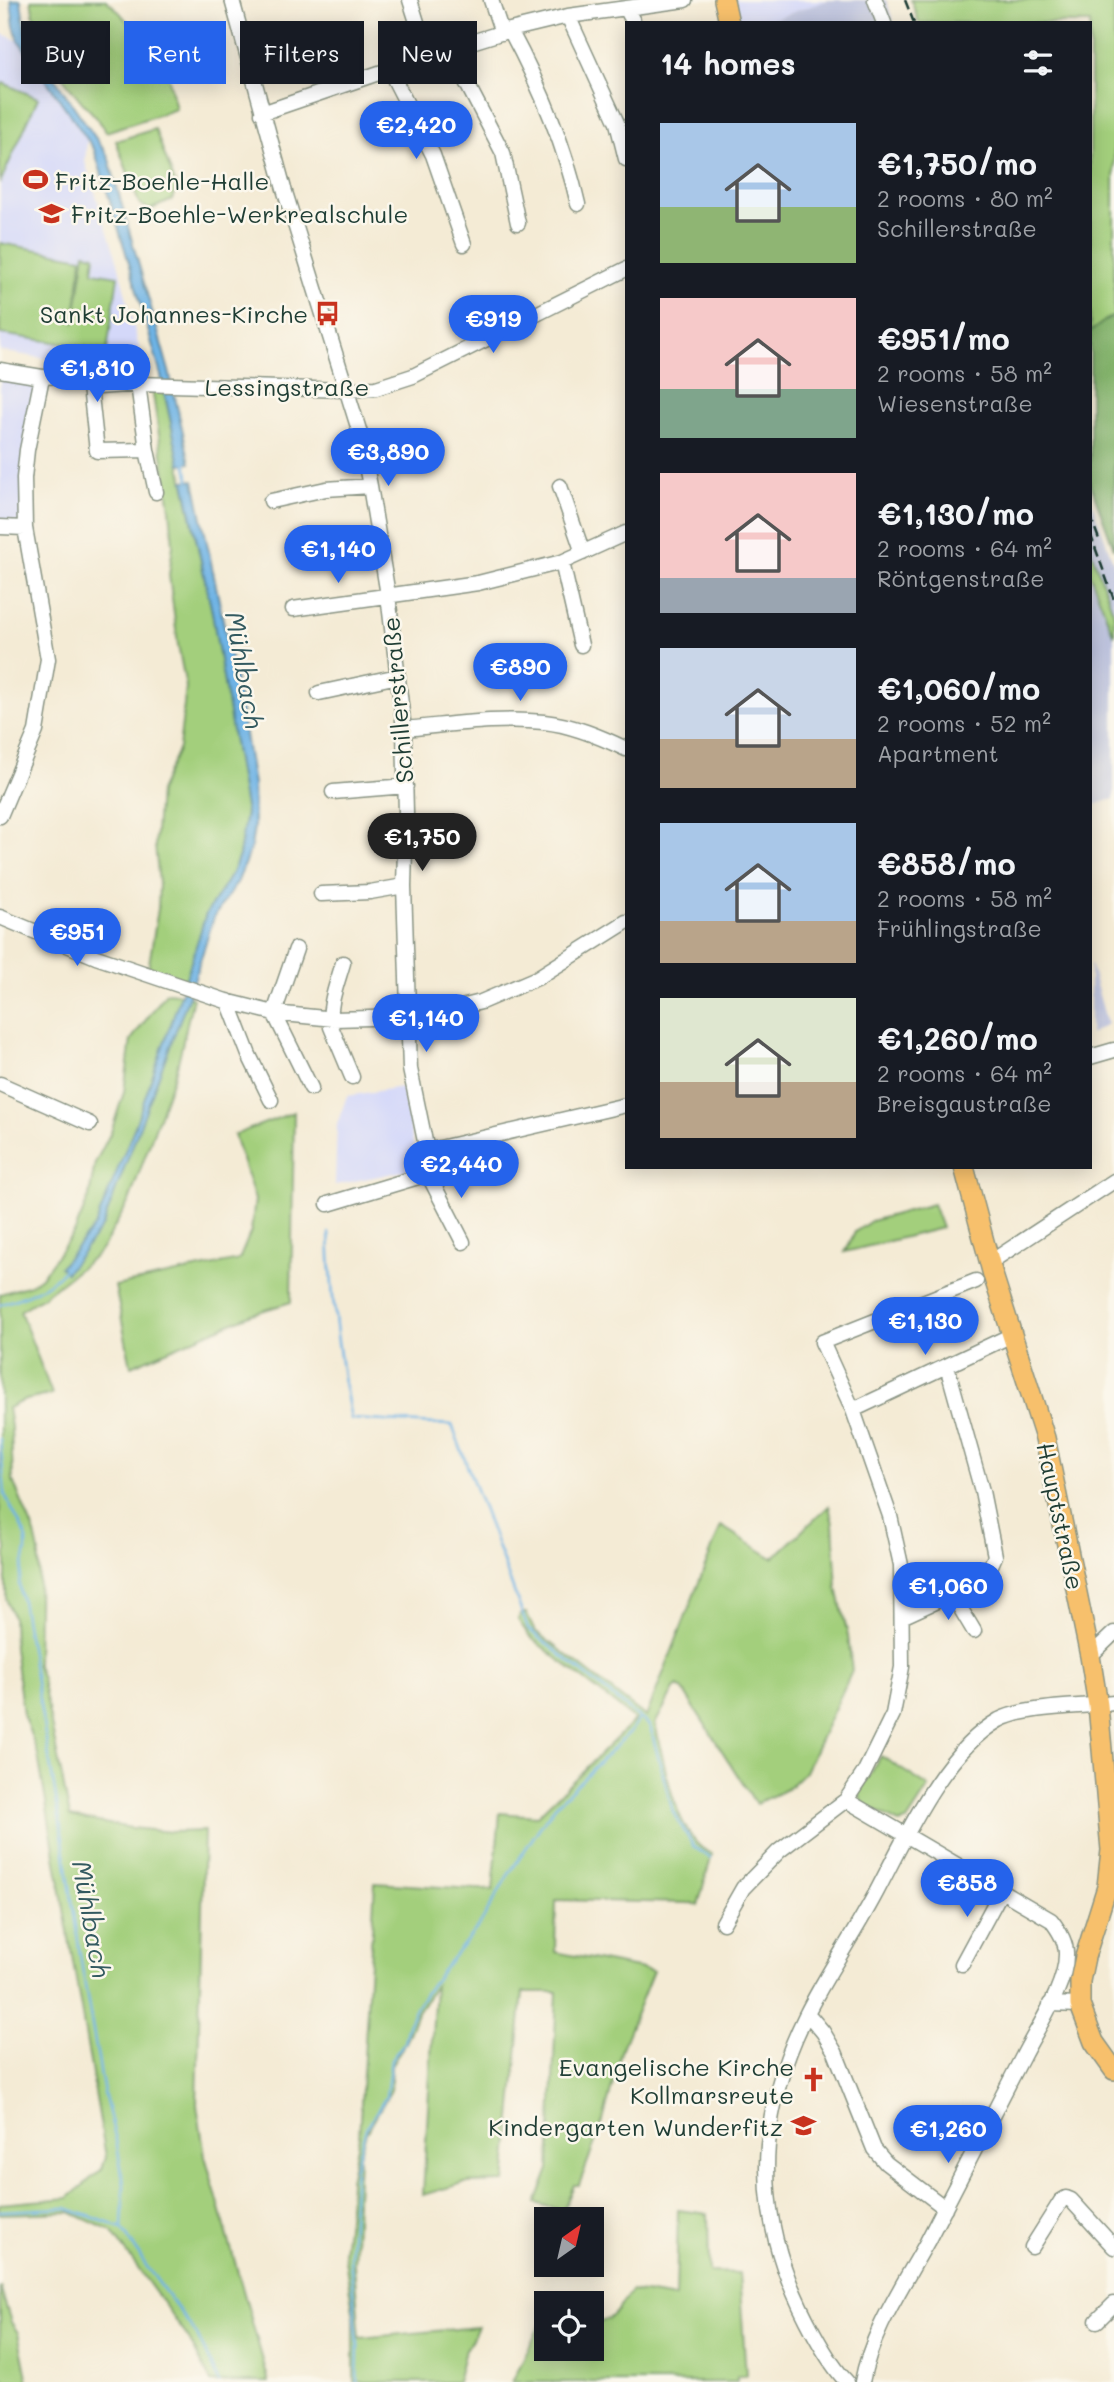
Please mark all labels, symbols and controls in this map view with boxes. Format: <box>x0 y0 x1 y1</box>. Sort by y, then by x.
chip: Buy <box>21 21 110 84</box>
chip: Rent <box>124 21 226 84</box>
chip: Filters <box>240 21 364 84</box>
chip: New <box>378 21 477 84</box>
text: 14 homes <box>660 43 796 83</box>
icon: filters <box>1019 44 1057 82</box>
pin: €2,420 <box>359 102 473 161</box>
text: €2,420 <box>376 109 456 139</box>
text: €1,750/mo <box>877 143 1037 183</box>
icon: home <box>716 151 800 235</box>
place label: Fritz-Boehle-Halle <box>55 165 269 196</box>
sports icon: Fritz-Boehle-Halle <box>21 166 49 194</box>
text: 2 rooms · 80 m² <box>877 183 1053 213</box>
place label: Fritz-Boehle-Werkrealschule <box>71 198 408 229</box>
school or university icon: Fritz-Boehle-Werkrealschule <box>37 199 65 227</box>
text: Schillerstraße <box>877 213 1037 243</box>
pin: €919 <box>452 296 534 355</box>
place label: Sankt Johannes-Kirche <box>40 298 308 329</box>
bus stop icon: Sankt Johannes-Kirche <box>314 299 342 327</box>
text: €919 <box>465 303 521 333</box>
text: €951/mo <box>877 318 1010 358</box>
icon: home <box>716 326 800 410</box>
pin: €1,810 <box>40 344 154 404</box>
text: €1,810 <box>59 352 135 382</box>
text: 2 rooms · 58 m² <box>877 358 1052 388</box>
street label: Lessingstraße <box>205 371 369 402</box>
text: Wiesenstraße <box>877 388 1033 418</box>
pin: €3,890 <box>331 428 445 488</box>
text: €3,890 <box>347 436 429 466</box>
text: €1,130/mo <box>877 493 1034 533</box>
icon: home <box>716 501 800 585</box>
pin: €1,140 <box>281 526 395 585</box>
text: €1,140 <box>300 533 376 563</box>
text: 2 rooms · 64 m² <box>877 533 1052 563</box>
text: Röntgenstraße <box>877 563 1045 593</box>
water label: Mühlbach <box>218 609 272 731</box>
street label: Schillerstraße <box>374 616 420 784</box>
pin: €890 <box>479 644 561 703</box>
text: €890 <box>489 651 551 681</box>
text: €1,060/mo <box>877 668 1040 708</box>
icon: home <box>716 676 800 760</box>
text: 2 rooms · 52 m² <box>877 708 1051 738</box>
text: Apartment <box>877 738 999 768</box>
pin: €1,750 <box>365 814 479 873</box>
text: €1,750 <box>384 821 460 851</box>
text: €858/mo <box>877 843 1016 883</box>
icon: home <box>716 851 800 935</box>
text: 2 rooms · 58 m² <box>877 883 1052 913</box>
pin: €951 <box>36 908 118 968</box>
text: Frühlingstraße <box>877 913 1042 943</box>
text: €951 <box>49 916 105 946</box>
pin: €1,140 <box>369 995 483 1054</box>
text: €1,140 <box>388 1002 464 1032</box>
text: €1,260/mo <box>877 1018 1038 1058</box>
icon: home <box>716 1026 800 1110</box>
text: 2 rooms · 64 m² <box>877 1058 1052 1088</box>
text: Breisgaustraße <box>877 1088 1052 1118</box>
pin: €2,440 <box>404 1140 518 1200</box>
text: €2,440 <box>420 1148 502 1178</box>
pin: €1,130 <box>868 1298 982 1357</box>
text: €1,130 <box>888 1305 962 1335</box>
street label: Hauptstraße <box>1030 1439 1092 1593</box>
pin: €1,060 <box>891 1562 1005 1622</box>
text: €1,060 <box>908 1570 988 1600</box>
water label: Mühlbach <box>65 1858 119 1980</box>
pin: €858 <box>926 1860 1008 1919</box>
text: €858 <box>937 1867 997 1897</box>
place label: Evangelische Kirche Kollmarsreute <box>559 2051 794 2110</box>
church icon: Evangelische Kirche Kollmarsreute <box>800 2066 828 2094</box>
pin: €1,260 <box>891 2106 1005 2165</box>
place label: Kindergarten Wunderfitz <box>488 2111 783 2142</box>
school or university icon: Kindergarten Wunderfitz <box>789 2112 817 2140</box>
text: €1,260 <box>909 2113 987 2143</box>
north arrow <box>534 2207 604 2277</box>
map controls <box>534 2207 604 2361</box>
button: locate <box>534 2291 604 2361</box>

